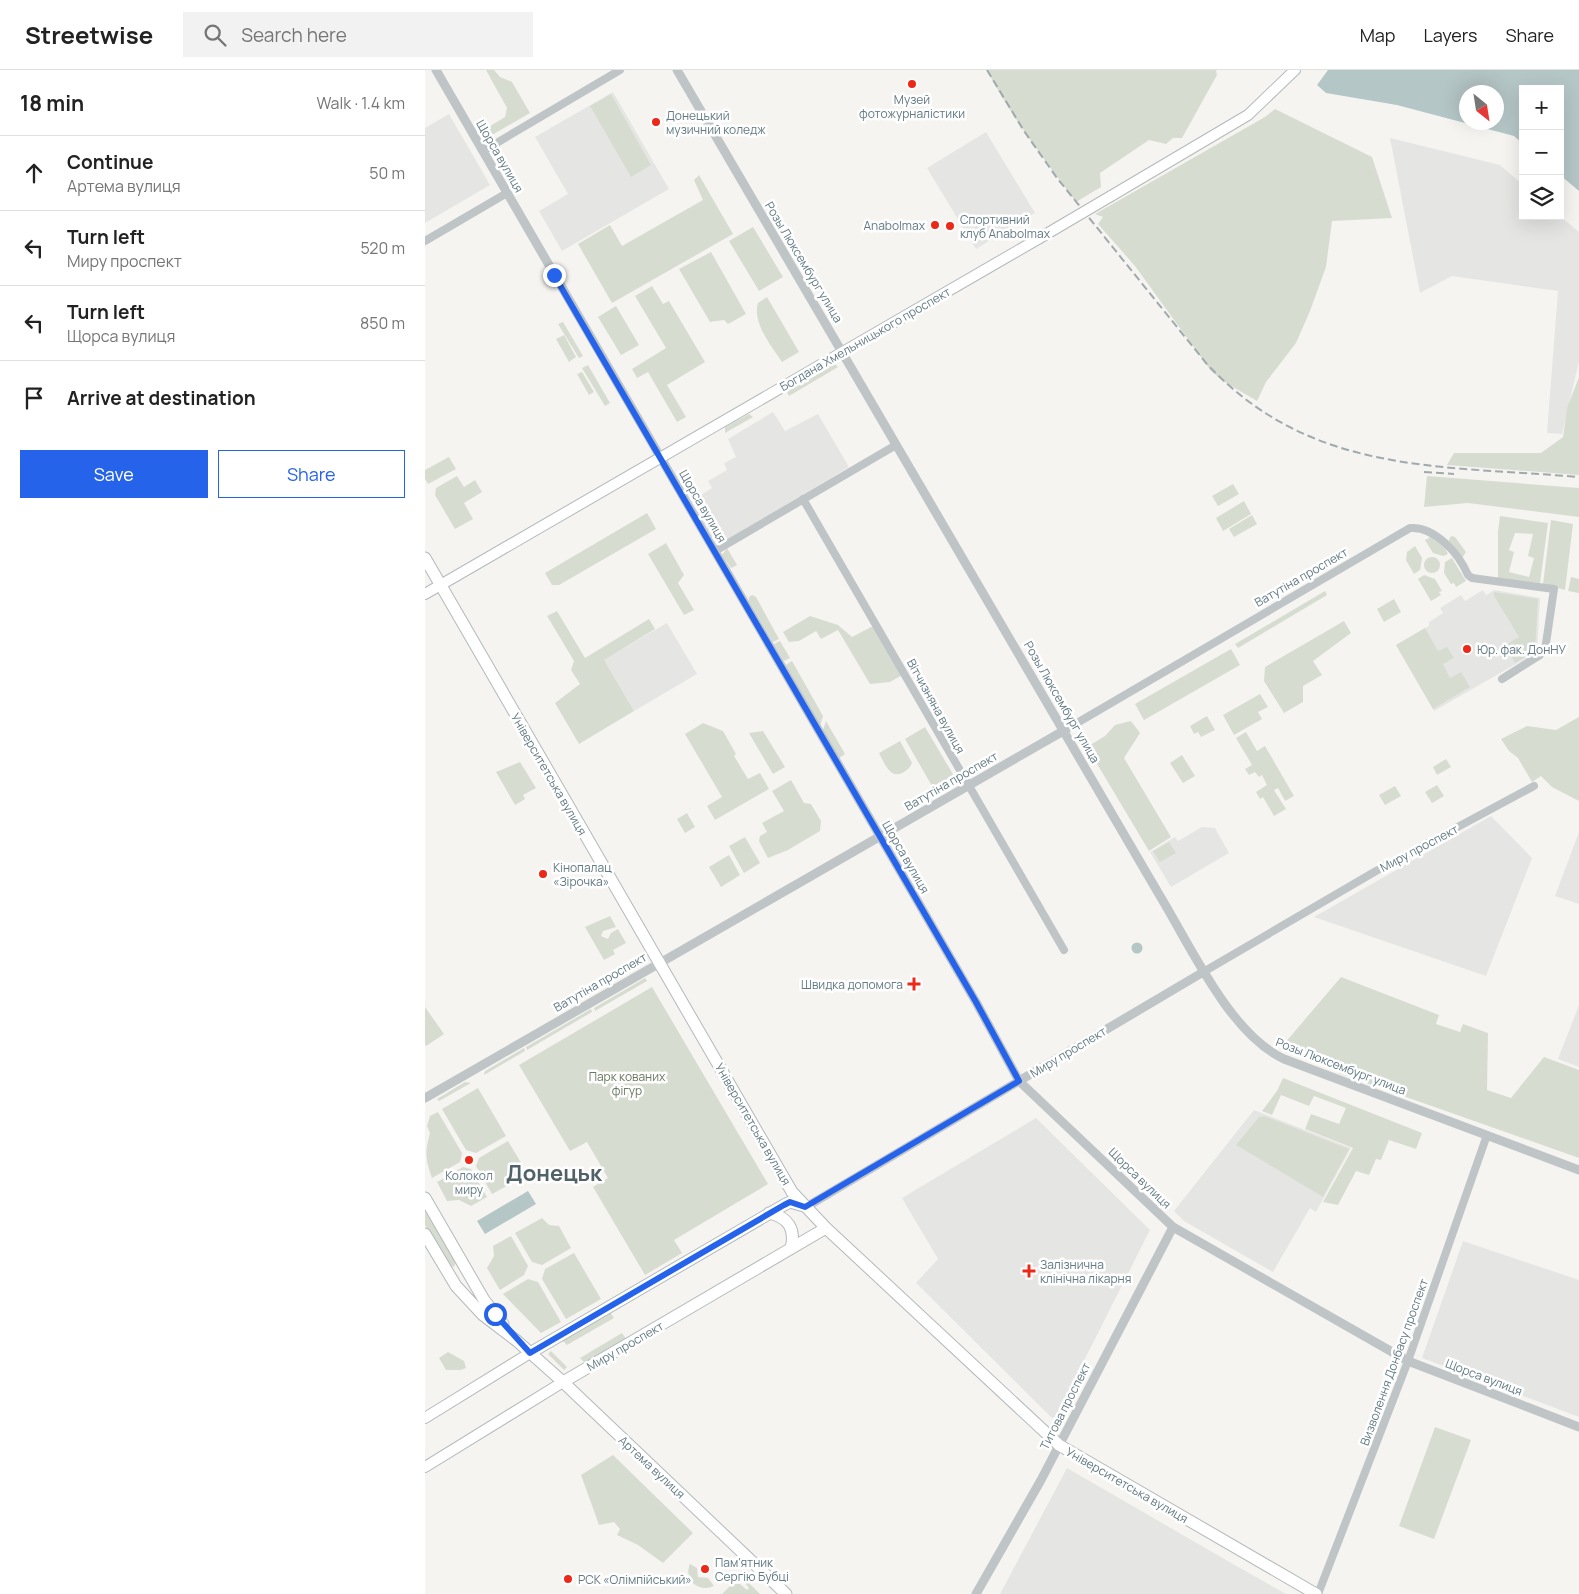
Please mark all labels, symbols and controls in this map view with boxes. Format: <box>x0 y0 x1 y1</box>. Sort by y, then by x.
search box <box>183 12 533 57</box>
text: Streetwise <box>25 18 153 51</box>
icon: search <box>201 21 229 49</box>
text: Search here <box>241 22 347 48</box>
text: Map <box>1360 23 1395 47</box>
text: Layers <box>1423 23 1477 47</box>
text: Share <box>1505 23 1554 47</box>
marker: Музей фотожурналістики <box>906 78 918 90</box>
north arrow <box>1459 85 1504 130</box>
map controls <box>1519 85 1564 220</box>
button: + <box>1519 85 1564 130</box>
text: 18 min <box>20 89 84 117</box>
place label: Музей фотожурналістики <box>859 91 965 122</box>
text: Walk · 1.4 km <box>316 92 405 114</box>
place label: Донецький музичний коледж <box>666 107 766 138</box>
marker: Донецький музичний коледж <box>650 116 662 128</box>
street label: Щорса вулиця <box>472 117 528 195</box>
button: − <box>1519 130 1564 175</box>
text: Continue <box>67 149 153 175</box>
icon: ahead <box>20 159 48 187</box>
text: 50 m <box>369 162 405 184</box>
text: Артема вулиця <box>67 175 181 197</box>
button: layers <box>1519 175 1564 220</box>
street label: Розы Люксембург улица <box>761 198 847 326</box>
place label: Спортивний клуб Anabolmax <box>960 211 1051 242</box>
place label: Anabolmax <box>863 217 926 234</box>
marker: Anabolmax <box>929 219 941 231</box>
marker: Спортивний клуб Anabolmax <box>944 220 956 232</box>
text: Turn left <box>67 224 145 250</box>
icon: left <box>20 234 48 262</box>
text: 520 m <box>361 237 405 259</box>
text: Миру проспект <box>67 250 182 272</box>
route end <box>543 264 566 287</box>
street label: Богдана Хмельницького проспект <box>776 283 954 395</box>
text: Turn left <box>67 299 145 325</box>
icon: left <box>20 309 48 337</box>
text: 850 m <box>360 312 405 334</box>
text: Щорса вулиця <box>67 325 175 347</box>
icon: arrive <box>20 384 48 412</box>
text: Arrive at destination <box>67 385 256 411</box>
button: Save <box>20 450 208 498</box>
button: Share <box>218 450 405 498</box>
street label: Щорса вулиця <box>675 467 731 545</box>
street label: Ватутіна проспект <box>1251 543 1351 611</box>
street label: Розы Люксембург улица <box>1020 638 1104 766</box>
place label: Юр. фак. ДонНУ <box>1477 641 1567 658</box>
marker: Юр. фак. ДонНУ <box>1461 643 1473 655</box>
street label: Вітчизняна вулиця <box>903 656 969 756</box>
street label: Університетська вулиця <box>507 710 591 838</box>
street label: Ватутіна проспект <box>901 747 1001 815</box>
street label: Щорса вулиця <box>878 818 934 896</box>
street label: Миру проспект <box>1377 820 1461 876</box>
place label: Кінопалац «Зірочка» <box>553 859 612 890</box>
marker: Кінопалац «Зірочка» <box>537 868 549 880</box>
street label: Ватутіна проспект <box>550 948 650 1016</box>
place label: Швидка допомога <box>801 976 903 993</box>
marker: Швидка допомога <box>907 977 921 991</box>
street label: Миру проспект <box>1027 1023 1109 1081</box>
street label: Розы Люксембург улица <box>1273 1033 1409 1099</box>
street label: Університетська вулиця <box>711 1060 795 1188</box>
park label: Парк кованих фігур <box>589 1068 666 1099</box>
street label: Щорса вулиця <box>1105 1144 1175 1212</box>
marker: Колокол миру <box>463 1154 475 1166</box>
district label: Донецьк <box>506 1158 603 1188</box>
place label: Колокол миру <box>445 1167 493 1198</box>
place label: Залізнична клінічна лікарня <box>1040 1256 1131 1287</box>
marker: Залізнична клінічна лікарня <box>1022 1264 1036 1278</box>
street label: Визволення Донбасу проспект <box>1356 1276 1432 1448</box>
route start <box>484 1303 507 1326</box>
street label: Миру проспект <box>583 1317 667 1375</box>
street label: Щорса вулиця <box>1443 1355 1525 1399</box>
street label: Титова проспект <box>1036 1359 1094 1453</box>
street label: Артема вулиця <box>615 1432 689 1502</box>
street label: Університетська вулиця <box>1063 1443 1191 1527</box>
place label: Пам'ятник Сергію Бубці <box>715 1554 789 1585</box>
marker: Пам'ятник Сергію Бубці <box>699 1563 711 1575</box>
place label: РСК «Олімпійський» <box>578 1571 692 1588</box>
marker: РСК «Олімпійський» <box>562 1573 574 1585</box>

